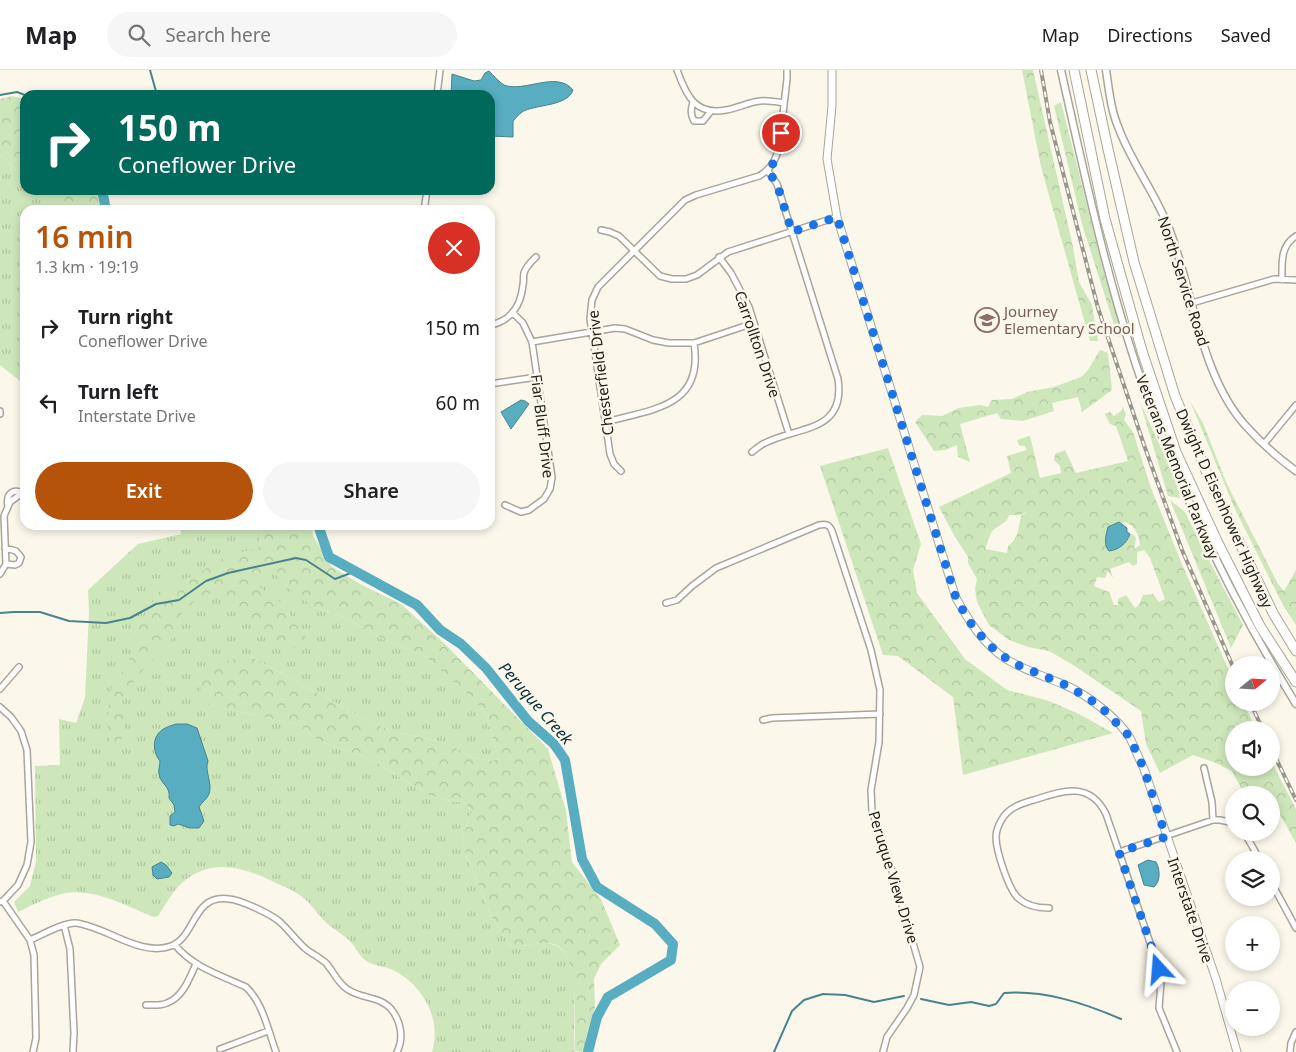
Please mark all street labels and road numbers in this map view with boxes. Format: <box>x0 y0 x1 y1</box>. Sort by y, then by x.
street label: North Service Road <box>1154 214 1214 348</box>
street label: Carrollton Drive <box>730 288 786 400</box>
street label: Chesterfield Drive <box>582 309 618 437</box>
street label: Veterans Memorial Parkway <box>1132 372 1224 562</box>
street label: Fiar Bluff Drive <box>527 373 559 479</box>
street label: Dwight D Eisenhower Highway <box>1172 405 1278 611</box>
street label: Peruque View Drive <box>864 808 924 946</box>
street label: Interstate Drive <box>1164 855 1218 965</box>

